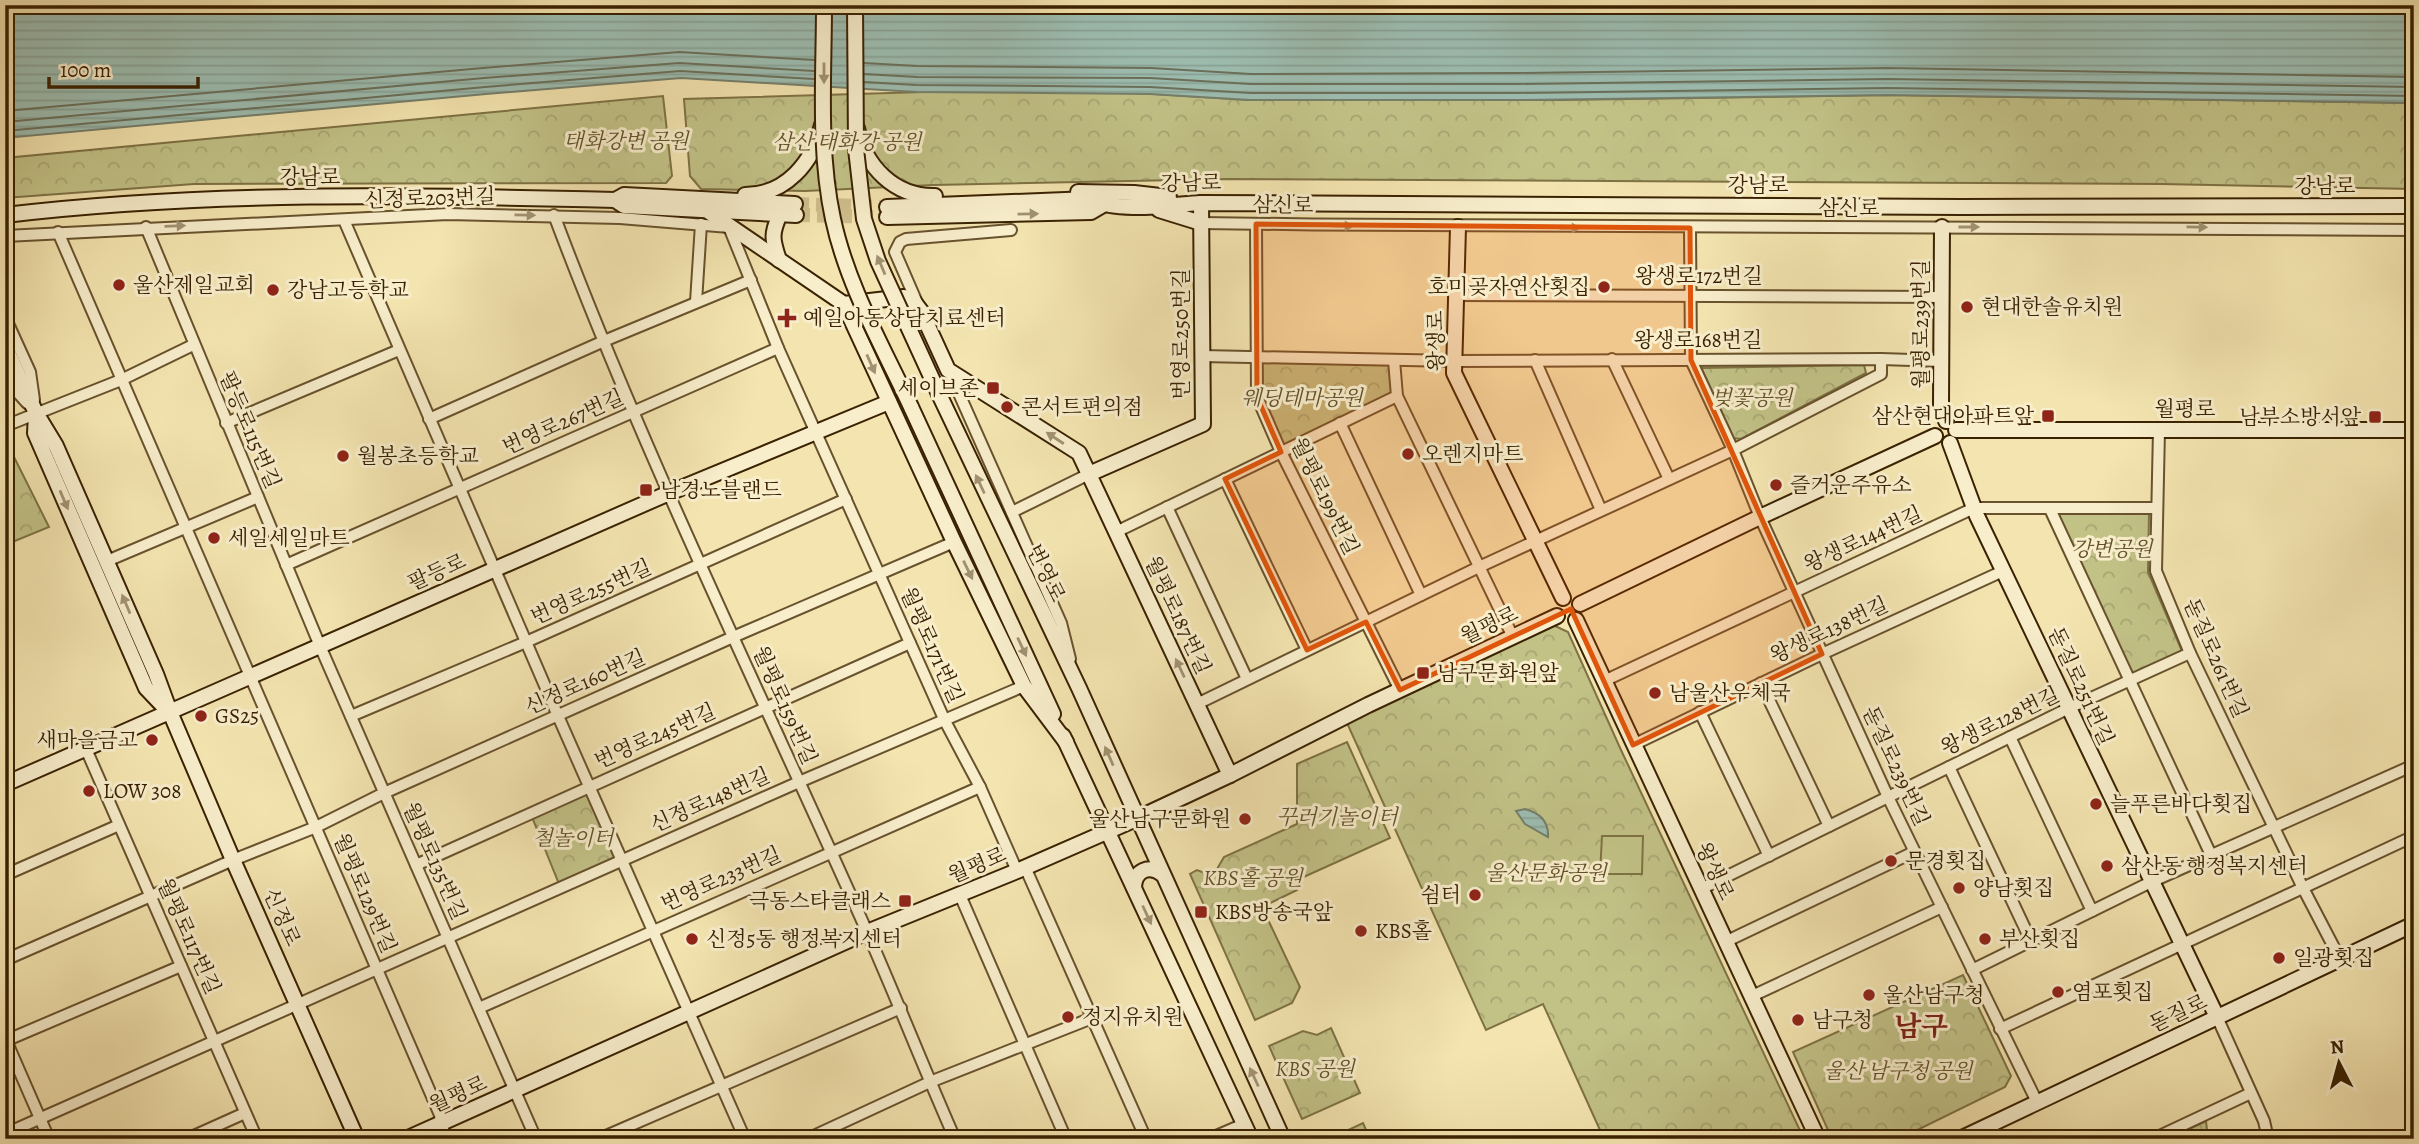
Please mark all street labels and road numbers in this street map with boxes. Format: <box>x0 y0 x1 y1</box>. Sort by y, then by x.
street label: 강남로 <box>280 163 340 191</box>
street label: 강남로 <box>1160 168 1222 198</box>
street label: 강남로 <box>1728 171 1788 199</box>
street label: 강남로 <box>2295 172 2355 200</box>
street label: 신정로203번길 <box>364 182 496 214</box>
street label: 삼신로 <box>1252 190 1314 220</box>
street label: 삼신로 <box>1819 194 1879 222</box>
street label: 월평로239번길 <box>1907 259 1935 389</box>
street label: 왕생로172번길 <box>1635 262 1763 290</box>
street label: 번영로250번길 <box>1167 268 1195 400</box>
street label: 왕생로 <box>1421 310 1451 372</box>
street label: 왕생로168번길 <box>1634 326 1762 354</box>
street label: 팔등로115번길 <box>213 367 287 493</box>
street label: 번영로267번길 <box>498 383 628 461</box>
street label: 월평로 <box>2155 395 2215 423</box>
street label: 월평로199번길 <box>1284 432 1366 560</box>
street label: 왕생로144번길 <box>1799 499 1927 579</box>
street label: 번영로 <box>1020 540 1072 606</box>
street label: 팔등로 <box>404 547 470 597</box>
street label: 월평로187번길 <box>1138 551 1218 679</box>
street label: 번영로255번길 <box>526 553 656 631</box>
street label: 월평로171번길 <box>894 582 970 708</box>
street label: 왕생로138번길 <box>1765 590 1893 670</box>
street label: 돋질로261번길 <box>2177 594 2255 722</box>
street label: 월평로 <box>1456 599 1522 651</box>
street label: 돋질로251번길 <box>2041 622 2121 750</box>
street label: 월평로159번길 <box>746 641 824 769</box>
street label: 신정로160번길 <box>520 643 650 721</box>
street label: 왕생로128번길 <box>1936 680 2064 762</box>
street label: 번영로245번길 <box>590 697 720 775</box>
street label: 돋질로239번길 <box>1856 701 1936 831</box>
street label: 신정로148번길 <box>646 761 774 839</box>
street label: 월평로135번길 <box>397 798 473 924</box>
street label: 월평로129번길 <box>327 829 403 957</box>
street label: 왕생로 <box>1689 838 1741 904</box>
street label: 번영로233번길 <box>656 840 786 918</box>
street label: 월평로 <box>944 840 1010 890</box>
street label: 월평로117번길 <box>151 873 227 999</box>
street label: 신정로 <box>257 884 307 950</box>
street label: 돋질로 <box>2145 987 2211 1039</box>
street label: 월평로 <box>425 1069 491 1119</box>

